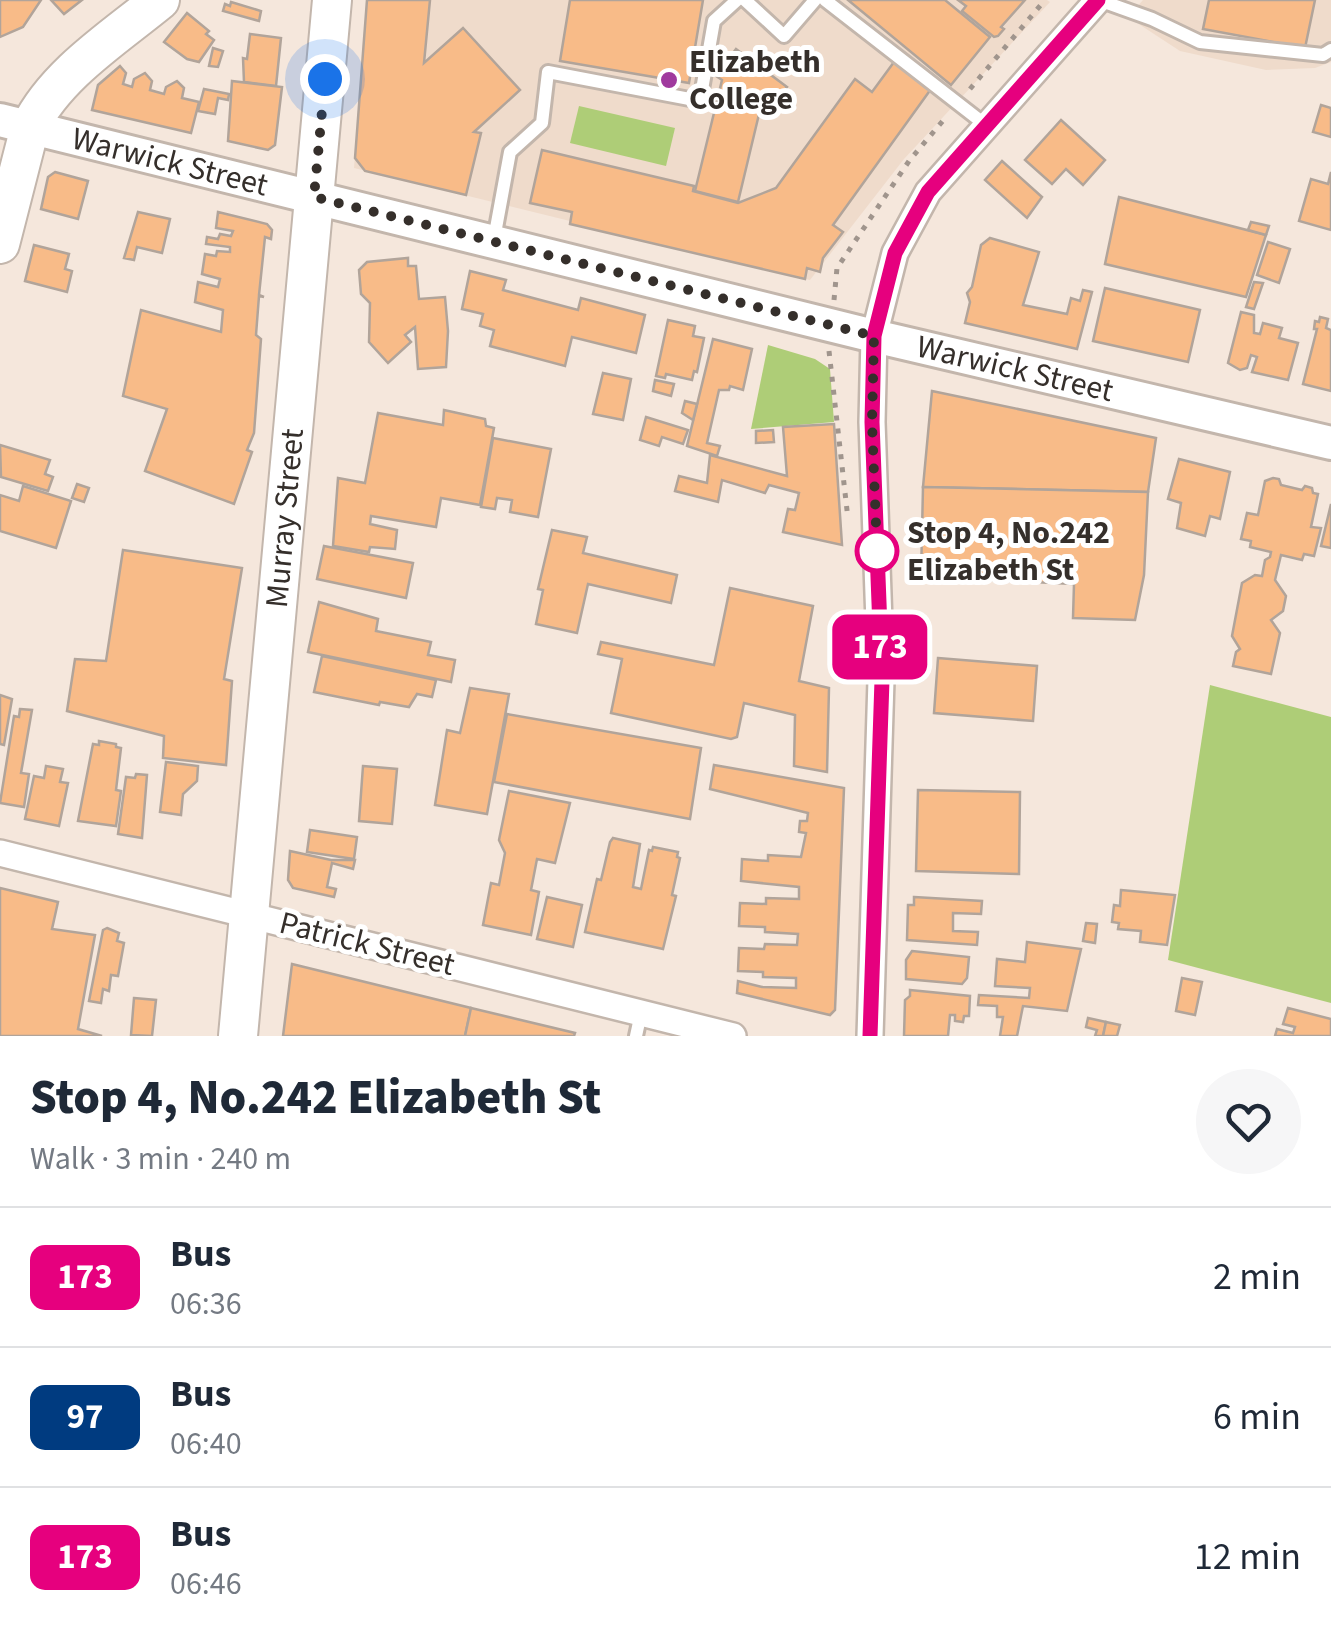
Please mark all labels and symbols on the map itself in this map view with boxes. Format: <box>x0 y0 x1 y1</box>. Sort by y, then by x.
place label: Elizabeth College <box>689 39 821 122</box>
your location <box>300 54 350 104</box>
marker: Elizabeth College <box>658 69 680 91</box>
street label: Warwick Street <box>67 116 273 208</box>
street label: Warwick Street <box>912 324 1118 414</box>
street label: Murray Street <box>254 426 316 610</box>
place label: Stop 4, No.242 Elizabeth St <box>907 510 1110 593</box>
marker: Stop 4, No.242 Elizabeth St <box>856 530 898 572</box>
line badge: 173 <box>822 614 938 680</box>
street label: Patrick Street <box>274 900 460 988</box>

